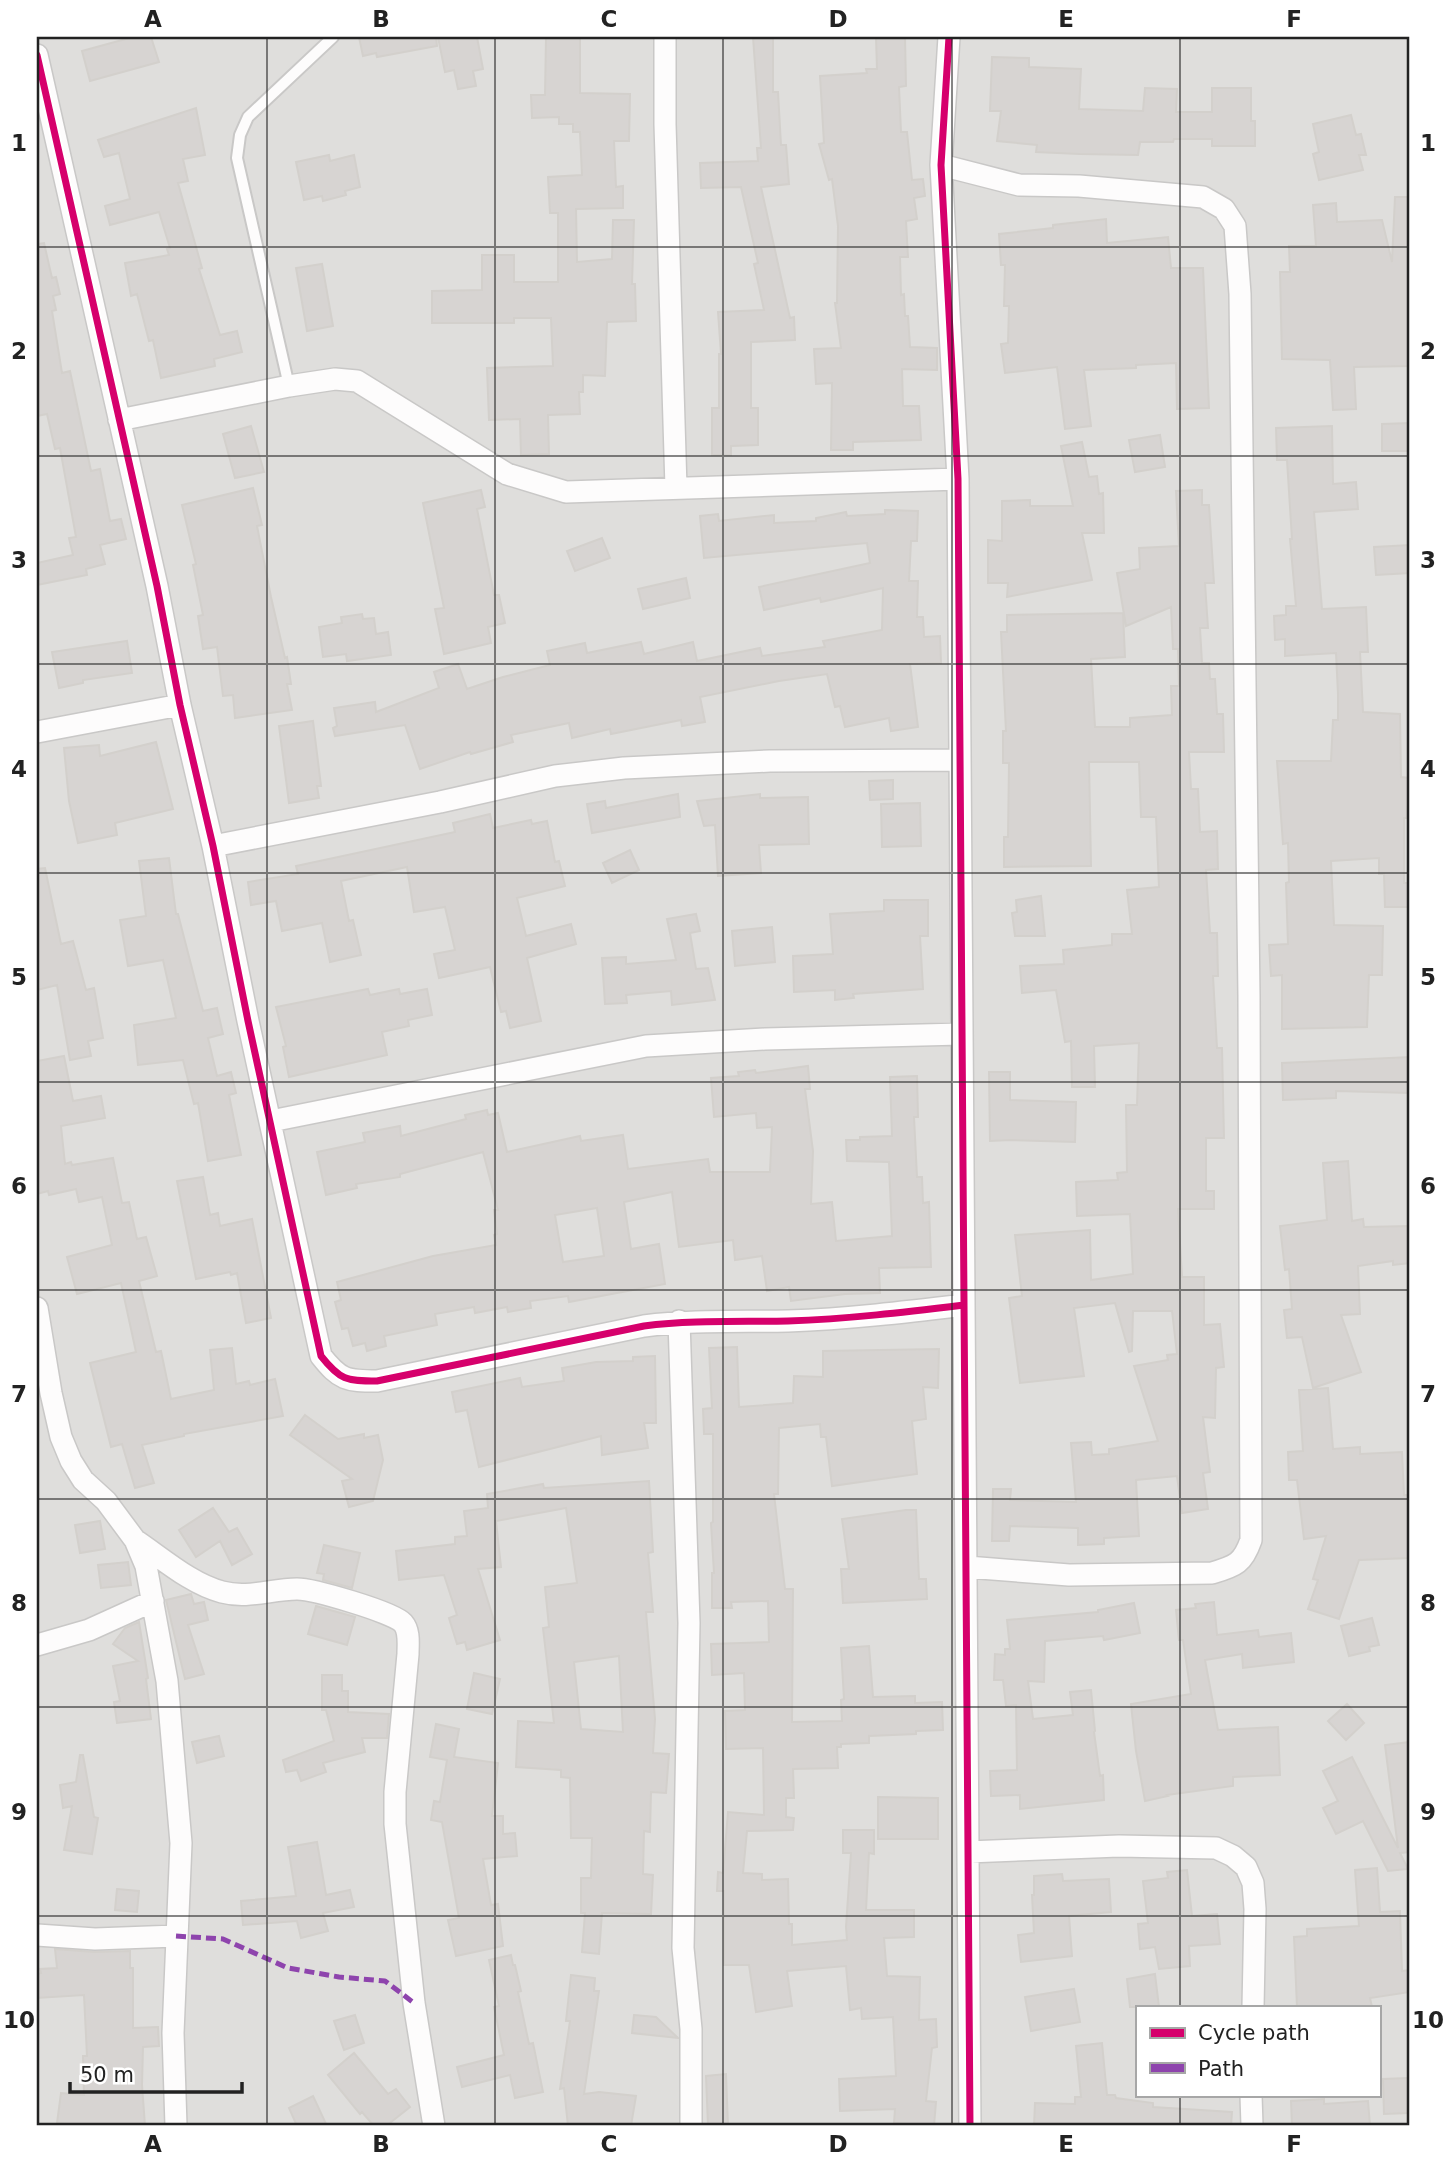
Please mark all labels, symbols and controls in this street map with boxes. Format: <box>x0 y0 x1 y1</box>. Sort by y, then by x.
text: A <box>144 6 162 32</box>
text: B <box>372 6 390 32</box>
text: C <box>601 6 617 32</box>
text: D <box>828 6 848 32</box>
text: E <box>1058 6 1074 32</box>
text: F <box>1286 6 1302 32</box>
text: 1 <box>11 130 27 156</box>
text: 1 <box>1420 130 1436 156</box>
text: 2 <box>11 338 27 364</box>
text: 2 <box>1420 338 1436 364</box>
text: 3 <box>11 547 27 573</box>
text: 3 <box>1420 547 1436 573</box>
text: 4 <box>11 756 27 782</box>
text: 4 <box>1420 756 1436 782</box>
text: 5 <box>11 964 27 990</box>
text: 5 <box>1420 964 1436 990</box>
text: 6 <box>11 1173 27 1199</box>
text: 6 <box>1420 1173 1436 1199</box>
text: 7 <box>11 1381 27 1407</box>
text: 7 <box>1420 1381 1436 1407</box>
text: 8 <box>11 1590 27 1616</box>
text: 8 <box>1420 1590 1436 1616</box>
text: 9 <box>11 1799 27 1825</box>
text: 9 <box>1420 1799 1436 1825</box>
legend <box>1136 2006 1380 2096</box>
text: 10 <box>3 2007 35 2033</box>
text: 10 <box>1412 2007 1444 2033</box>
text: Cycle path <box>1198 2021 1310 2045</box>
scale bar <box>70 2051 242 2095</box>
text: Path <box>1198 2057 1244 2081</box>
text: 50 m <box>80 2063 134 2087</box>
text: A <box>144 2131 162 2157</box>
text: B <box>372 2131 390 2157</box>
text: C <box>601 2131 617 2157</box>
text: D <box>828 2131 848 2157</box>
text: E <box>1058 2131 1074 2157</box>
text: F <box>1286 2131 1302 2157</box>

